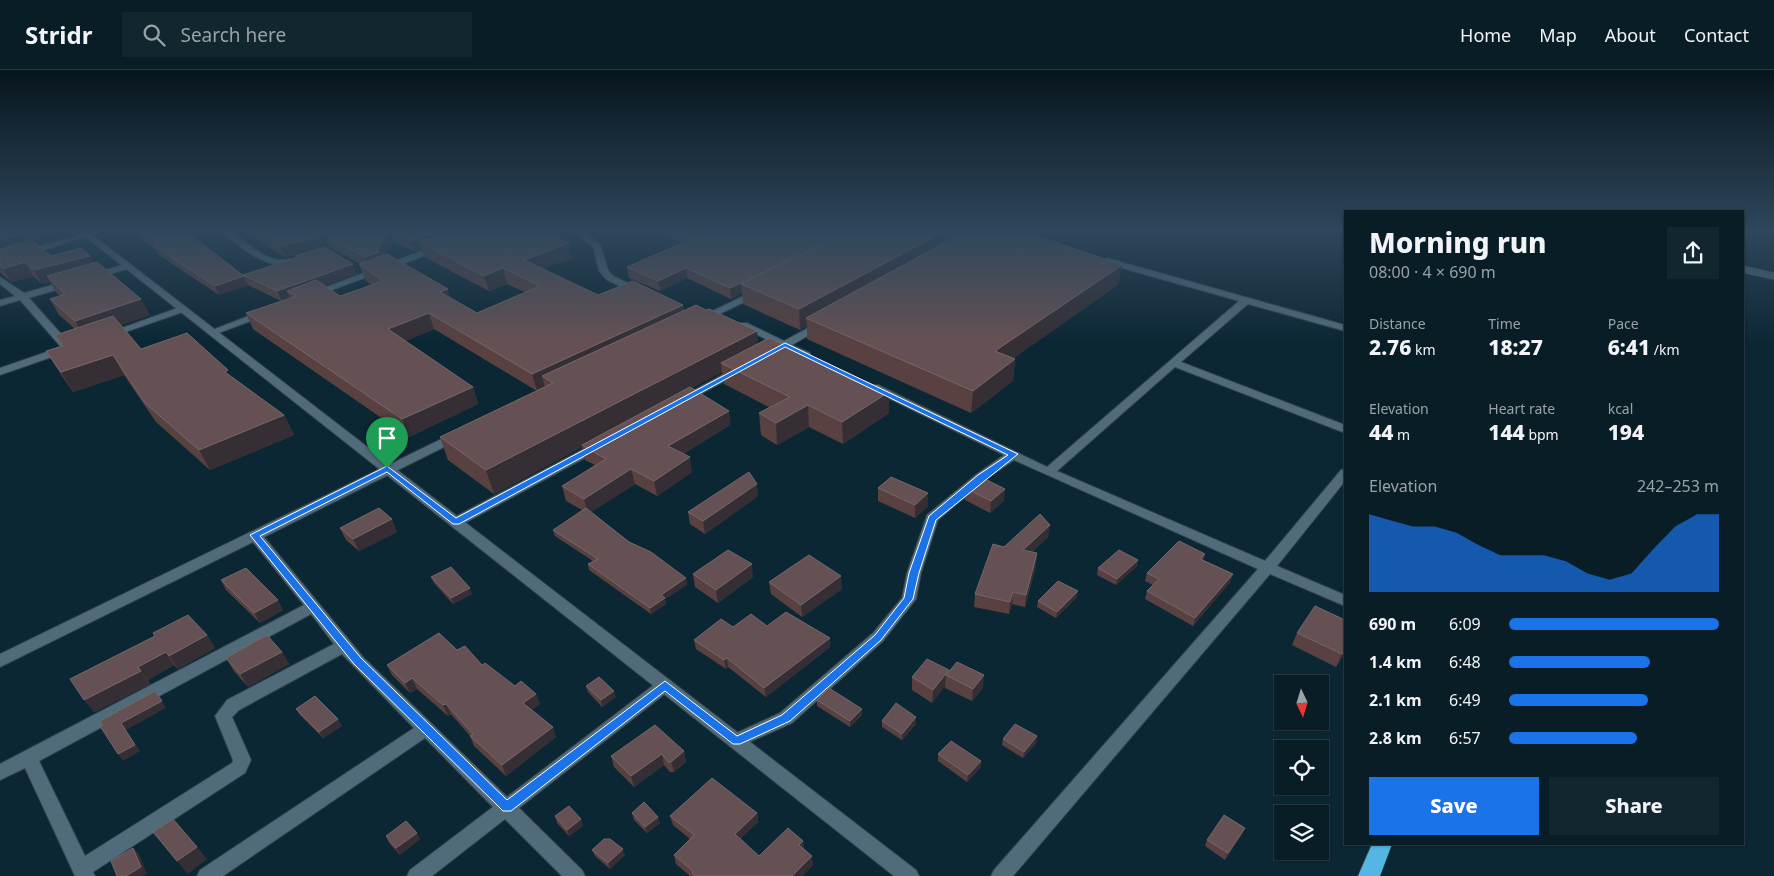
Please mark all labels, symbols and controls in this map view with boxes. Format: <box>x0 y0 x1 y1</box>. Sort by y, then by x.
search box <box>122 12 472 57</box>
text: Stridr <box>25 18 92 51</box>
icon: search <box>140 21 168 49</box>
text: Search here <box>180 22 286 48</box>
text: Home <box>1460 23 1511 47</box>
text: Map <box>1539 23 1577 47</box>
text: About <box>1605 23 1656 47</box>
text: Contact <box>1684 23 1749 47</box>
text: Morning run <box>1369 223 1547 261</box>
button: share <box>1667 227 1719 279</box>
text: 08:00 · 4 × 690 m <box>1369 261 1496 283</box>
text: Distance <box>1369 314 1426 333</box>
text: Time <box>1488 314 1521 333</box>
text: Pace <box>1608 314 1639 333</box>
text: 2.76 <box>1369 333 1411 361</box>
text: 18:27 <box>1488 333 1543 361</box>
text: 6:41 <box>1608 333 1650 361</box>
text: km <box>1411 340 1436 359</box>
text: /km <box>1650 340 1679 359</box>
text: Elevation <box>1369 399 1429 418</box>
text: Heart rate <box>1488 399 1555 418</box>
text: kcal <box>1608 399 1633 418</box>
pin <box>366 417 408 468</box>
text: 44 <box>1369 418 1393 446</box>
text: 144 <box>1488 418 1525 446</box>
text: 194 <box>1608 418 1644 446</box>
icon: arrive <box>373 424 401 452</box>
text: m <box>1393 425 1410 444</box>
text: bpm <box>1525 425 1559 444</box>
text: Elevation <box>1369 475 1437 497</box>
text: 242–253 m <box>1637 475 1719 497</box>
text: 690 m <box>1369 613 1416 635</box>
text: 6:09 <box>1449 613 1481 635</box>
text: 1.4 km <box>1369 651 1421 673</box>
text: 6:48 <box>1449 651 1481 673</box>
north arrow <box>1274 675 1329 730</box>
map controls <box>1274 675 1329 860</box>
text: 2.1 km <box>1369 689 1421 711</box>
text: 6:49 <box>1449 689 1481 711</box>
text: 2.8 km <box>1369 727 1421 749</box>
text: 6:57 <box>1449 727 1481 749</box>
button: locate <box>1274 740 1329 795</box>
button: Save <box>1369 777 1539 835</box>
button: Share <box>1549 777 1719 835</box>
button: layers <box>1274 805 1329 860</box>

